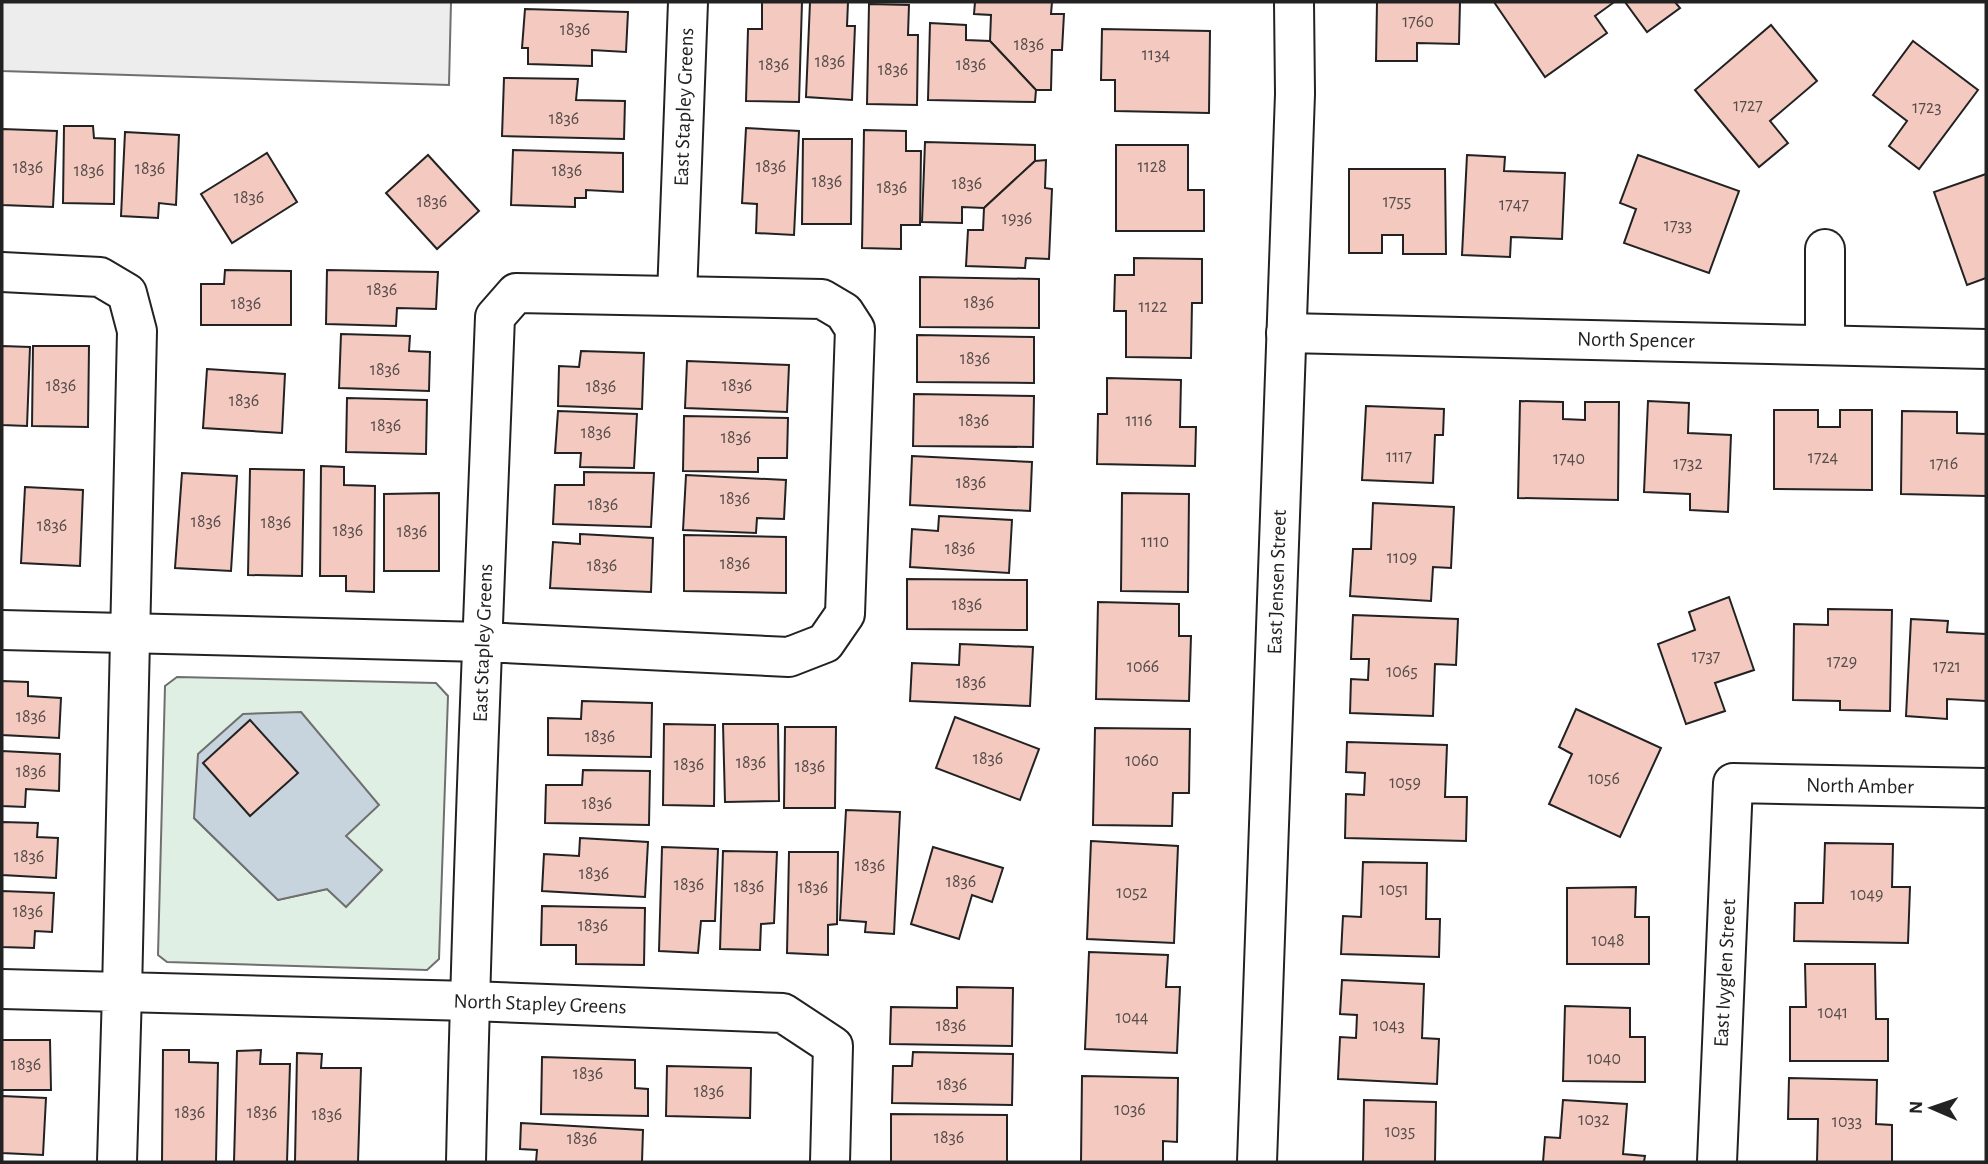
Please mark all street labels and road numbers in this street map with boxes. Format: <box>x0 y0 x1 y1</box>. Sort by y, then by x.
street label: East Stapley Greens <box>671 27 697 187</box>
street label: North Spencer <box>1577 328 1695 352</box>
street label: East Jensen Street <box>1264 509 1290 655</box>
street label: East Stapley Greens <box>470 563 496 723</box>
street label: North Amber <box>1806 775 1914 797</box>
street label: East Ivyglen Street <box>1711 898 1739 1048</box>
street label: North Stapley Greens <box>453 990 627 1018</box>

